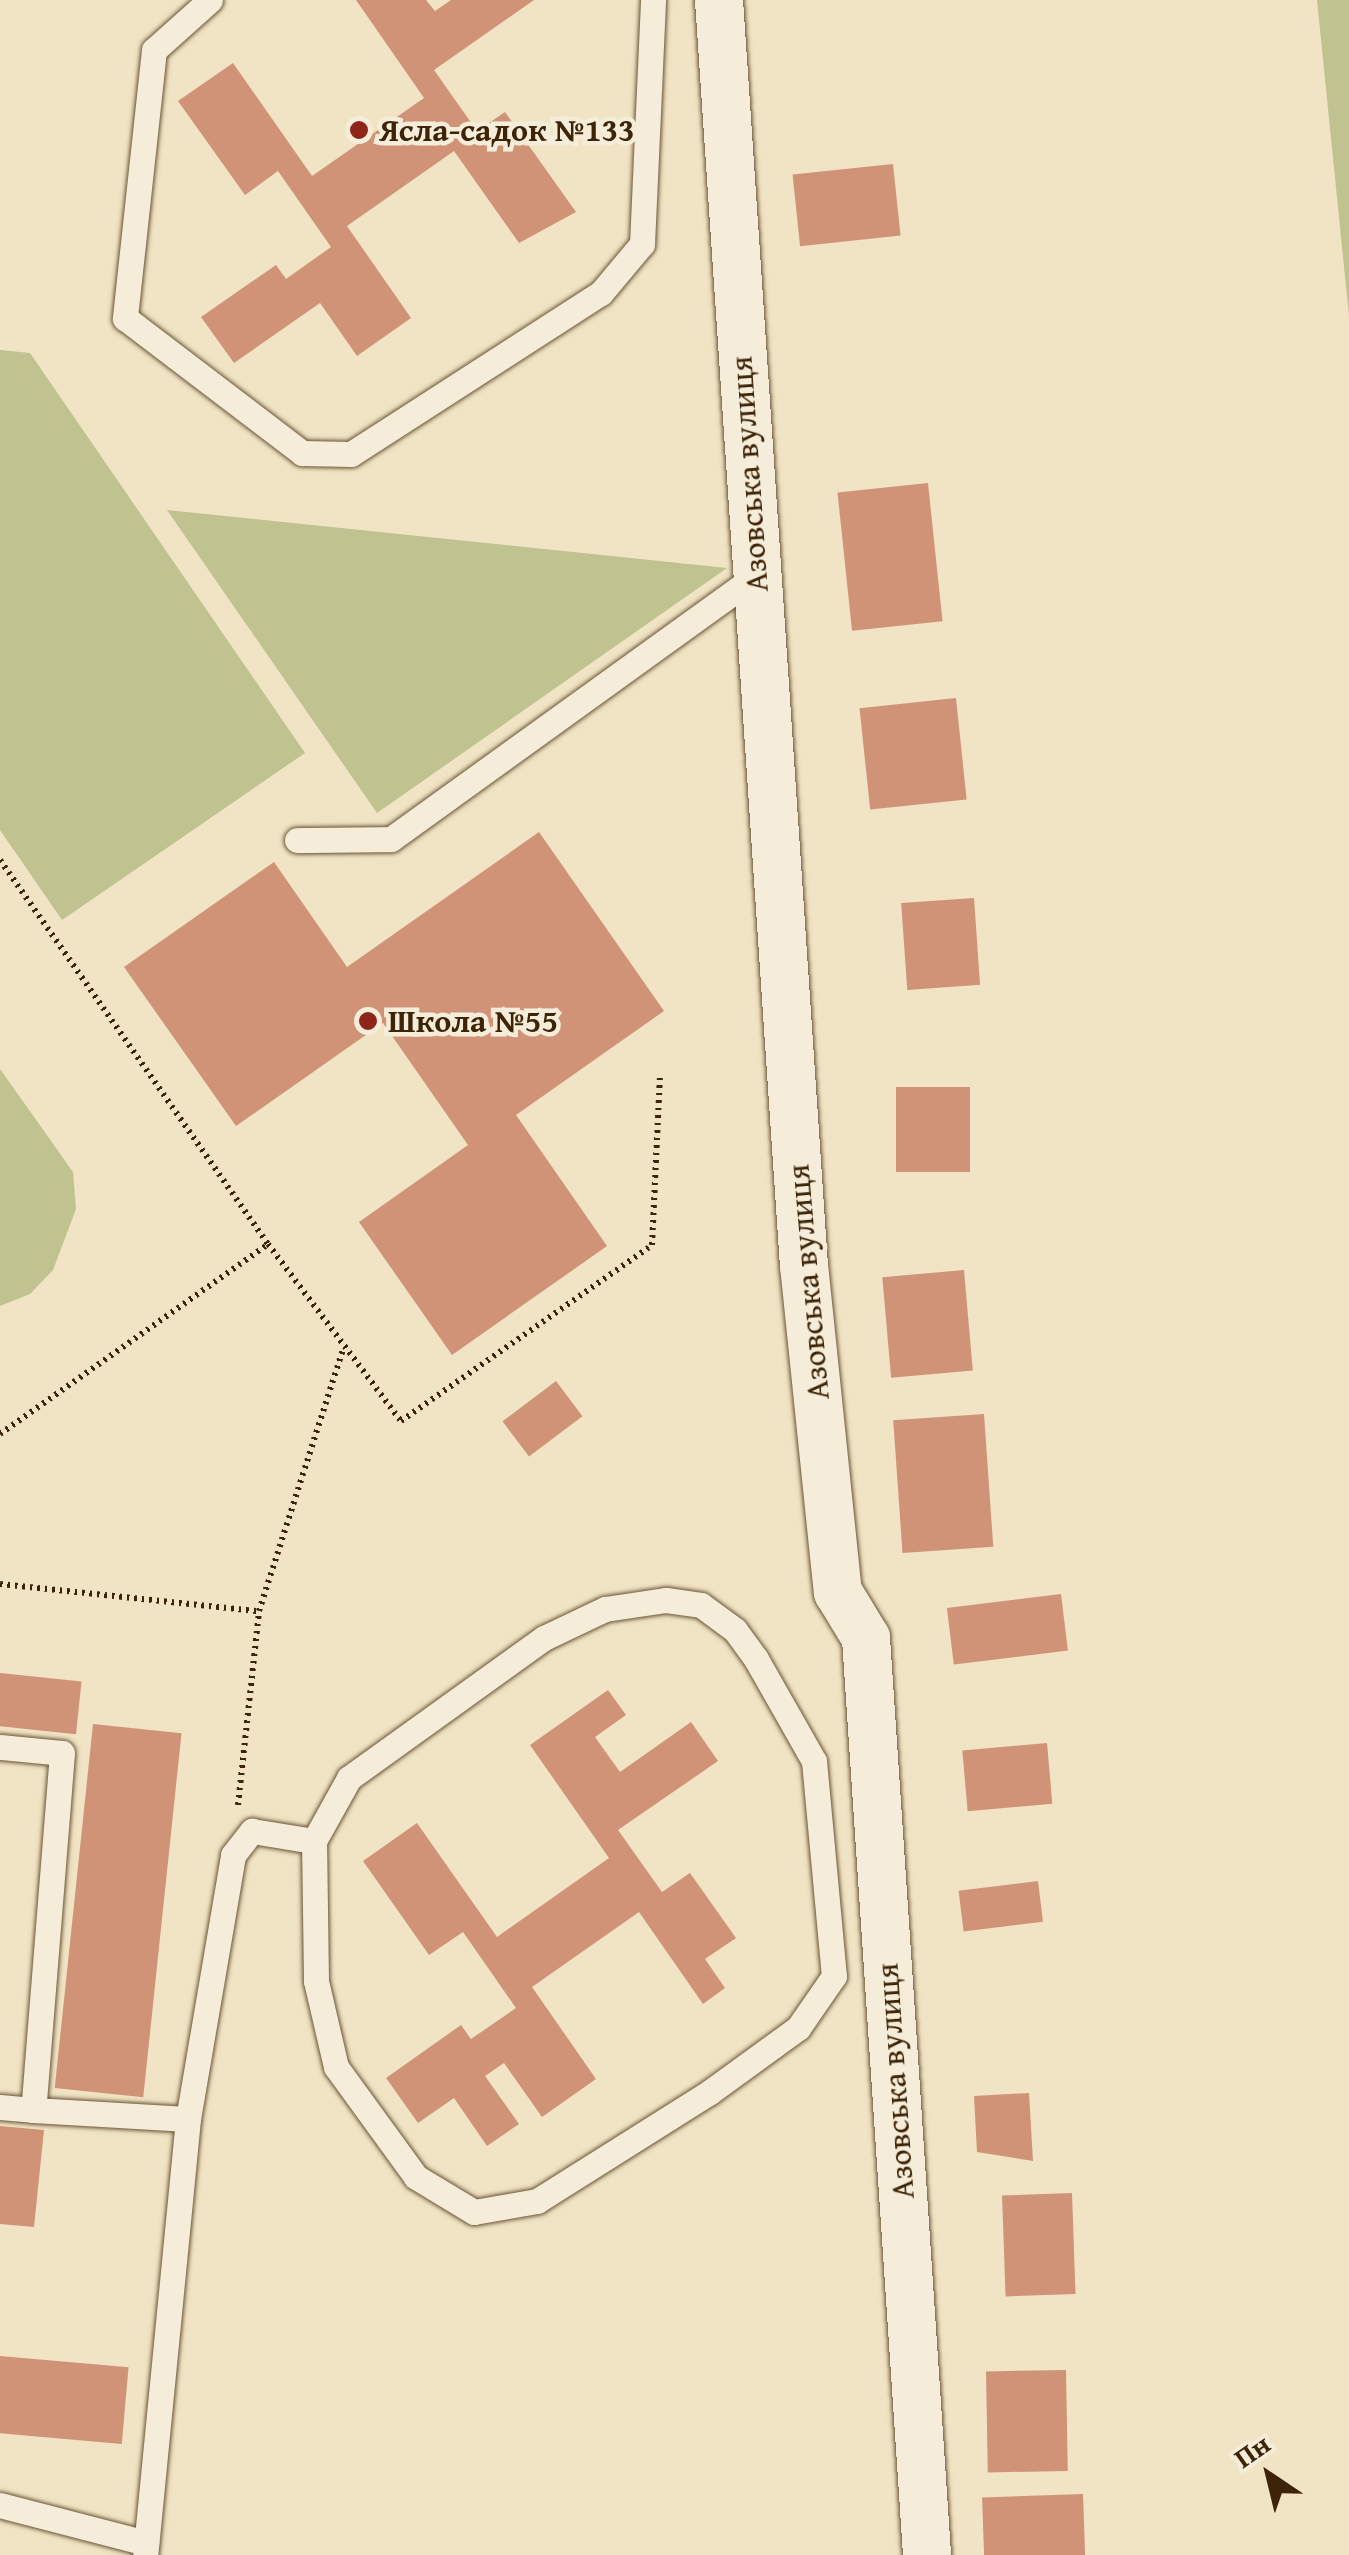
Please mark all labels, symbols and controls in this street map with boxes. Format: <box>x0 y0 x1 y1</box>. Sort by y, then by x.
place label: Ясла-садок №133 <box>379 111 635 149</box>
marker: Ясла-садок №133 <box>348 119 370 141</box>
street label: Азовська вулиця <box>722 355 776 593</box>
place label: Школа №55 <box>388 1002 558 1040</box>
marker: Школа №55 <box>357 1010 379 1032</box>
street label: Азовська вулиця <box>779 1163 837 1401</box>
street label: Азовська вулиця <box>868 1962 922 2200</box>
text: Пн <box>1225 2423 1278 2477</box>
north arrow <box>1219 2425 1319 2525</box>

